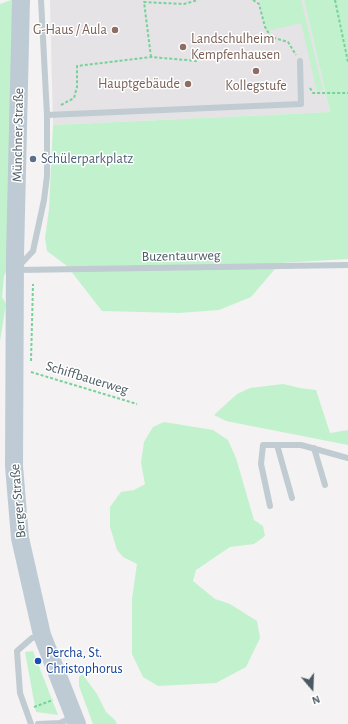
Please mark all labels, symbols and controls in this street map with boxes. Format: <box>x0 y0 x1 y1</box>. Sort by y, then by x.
place label: G-Haus / Aula <box>33 22 107 38</box>
marker: G-Haus / Aula <box>110 25 120 35</box>
place label: Landschulheim Kempfenhausen <box>191 31 280 64</box>
marker: Landschulheim Kempfenhausen <box>178 42 188 52</box>
marker: Kollegstufe <box>251 66 261 76</box>
place label: Hauptgebäude <box>98 76 180 92</box>
place label: Kollegstufe <box>225 78 287 94</box>
marker: Hauptgebäude <box>183 79 193 89</box>
street label: Münchner Straße <box>9 88 27 182</box>
place label: Schülerparkplatz <box>41 151 133 167</box>
marker: Schülerparkplatz <box>28 154 38 164</box>
street label: Buzentaurweg <box>141 247 221 265</box>
street label: Schiffbauerweg <box>44 357 130 399</box>
street label: Berger Straße <box>6 463 30 539</box>
place label: Percha, St. Christophorus <box>46 645 123 678</box>
marker: Percha, St. Christophorus <box>33 656 43 666</box>
north arrow <box>292 668 332 708</box>
text: N <box>311 693 321 706</box>

